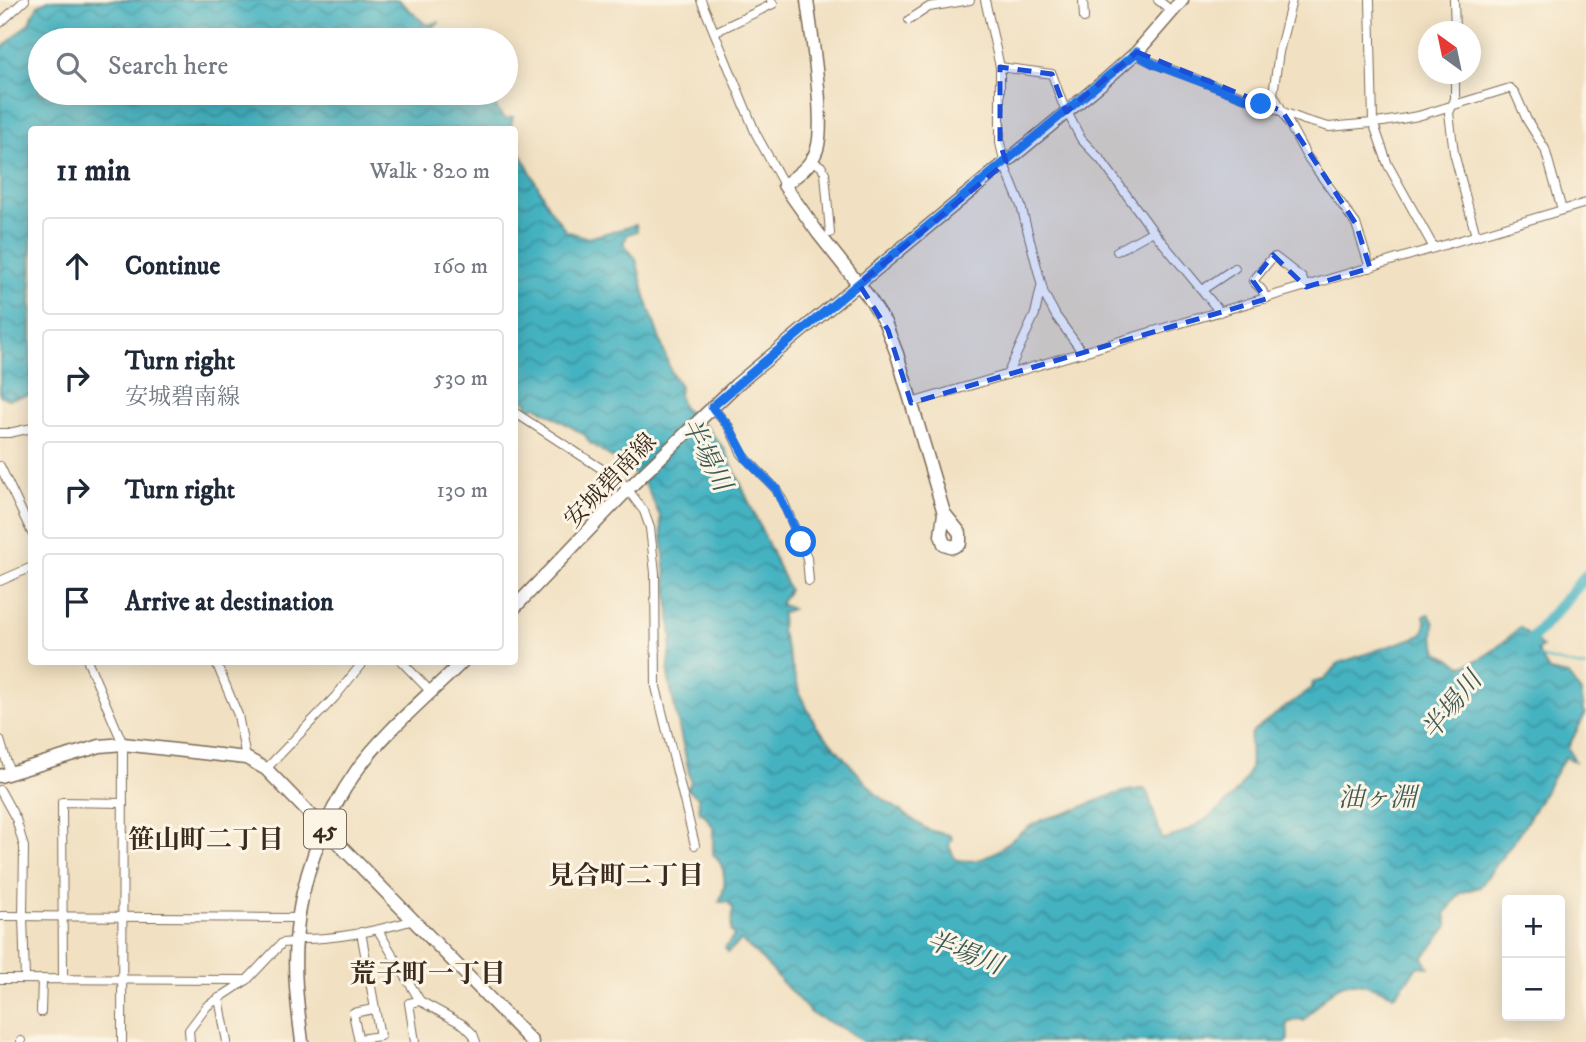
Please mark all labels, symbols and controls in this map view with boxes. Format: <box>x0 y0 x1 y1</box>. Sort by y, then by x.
north arrow <box>1418 21 1481 84</box>
search box <box>28 28 518 105</box>
icon: search <box>52 48 90 86</box>
text: Search here <box>108 50 228 83</box>
route end <box>1245 88 1276 119</box>
text: 11 min <box>56 153 130 190</box>
text: Walk · 820 m <box>369 157 490 186</box>
icon: ahead <box>58 247 96 285</box>
text: Continue <box>125 250 220 283</box>
text: 160 m <box>433 252 488 281</box>
text: Turn right <box>125 345 235 378</box>
icon: right <box>58 359 96 397</box>
text: 530 m <box>433 364 488 393</box>
text: 安城碧南線 <box>125 383 240 412</box>
water label: 半場川 <box>673 412 739 500</box>
street label: 安城碧南線 <box>558 427 663 534</box>
icon: right <box>58 471 96 509</box>
text: Turn right <box>125 474 235 507</box>
text: 130 m <box>436 476 488 505</box>
route start <box>785 526 816 557</box>
icon: arrive <box>58 583 96 621</box>
text: Arrive at destination <box>125 586 334 619</box>
water label: 半場川 <box>1415 663 1491 747</box>
water label: 油ヶ淵 <box>1338 782 1420 815</box>
road number: 45 <box>304 810 346 848</box>
district label: 笹山町二丁目 <box>128 824 284 857</box>
district label: 見合町二丁目 <box>548 860 704 893</box>
map controls <box>1502 895 1565 1021</box>
button: + <box>1502 895 1565 958</box>
water label: 半場川 <box>922 924 1010 984</box>
district label: 荒子町一丁目 <box>350 958 506 991</box>
button: − <box>1502 958 1565 1021</box>

